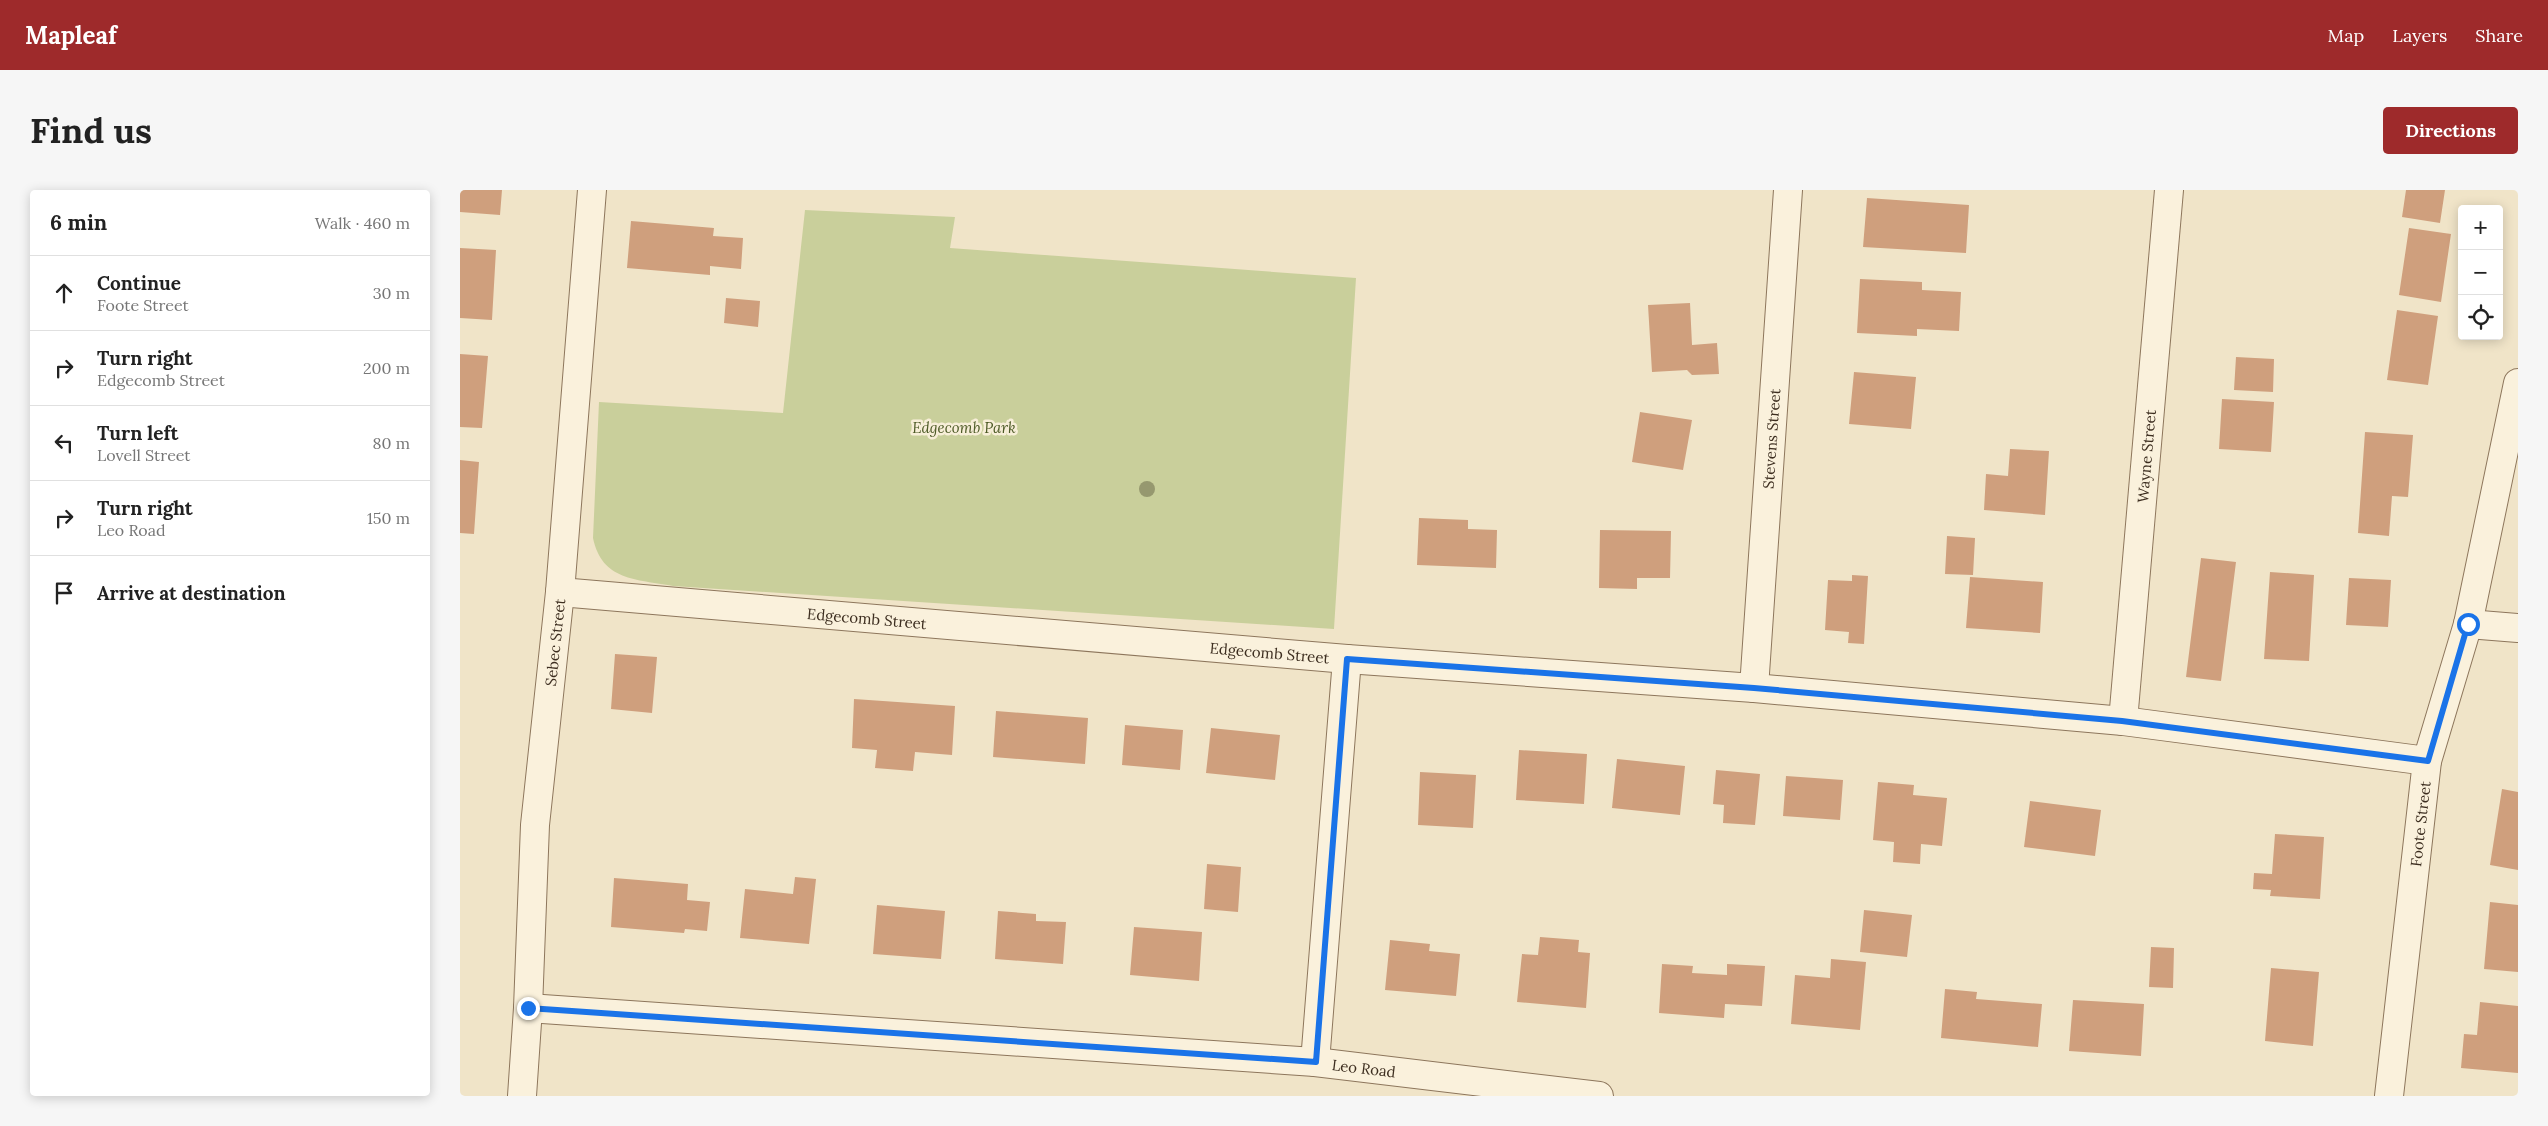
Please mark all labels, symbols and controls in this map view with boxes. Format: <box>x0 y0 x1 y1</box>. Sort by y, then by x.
text: Mapleaf <box>25 20 117 51</box>
text: Map <box>2328 24 2364 47</box>
text: Layers <box>2392 24 2447 47</box>
text: Share <box>2475 24 2523 47</box>
button: Directions <box>2383 107 2518 154</box>
text: Find us <box>30 108 152 153</box>
map controls <box>2458 205 2503 340</box>
button: + <box>2458 205 2503 250</box>
text: 6 min <box>50 209 107 236</box>
text: Walk · 460 m <box>315 213 410 233</box>
button: − <box>2458 250 2503 295</box>
text: Continue <box>97 271 181 295</box>
icon: ahead <box>50 279 78 307</box>
text: 30 m <box>373 283 410 303</box>
text: Foote Street <box>97 295 189 315</box>
button: locate <box>2458 295 2503 340</box>
text: Turn right <box>97 346 193 370</box>
icon: right <box>50 354 78 382</box>
text: 200 m <box>363 358 410 378</box>
text: Edgecomb Street <box>97 370 225 390</box>
street label: Stevens Street <box>1758 388 1784 489</box>
street label: Wayne Street <box>2132 408 2159 503</box>
park label: Edgecomb Park <box>912 418 1016 437</box>
text: Turn left <box>97 421 178 445</box>
icon: left <box>50 429 78 457</box>
text: 80 m <box>373 433 410 453</box>
text: Lovell Street <box>97 445 190 465</box>
text: Turn right <box>97 496 193 520</box>
icon: right <box>50 504 78 532</box>
text: 150 m <box>367 508 410 528</box>
text: Leo Road <box>97 520 166 540</box>
icon: arrive <box>50 579 78 607</box>
text: Arrive at destination <box>97 581 286 605</box>
street label: Sebec Street <box>540 597 569 687</box>
street label: Edgecomb Street <box>806 604 928 633</box>
route start <box>2457 613 2480 636</box>
street label: Edgecomb Street <box>1209 638 1330 667</box>
street label: Foote Street <box>2406 780 2434 868</box>
route end <box>517 997 540 1020</box>
street label: Leo Road <box>1331 1055 1397 1081</box>

